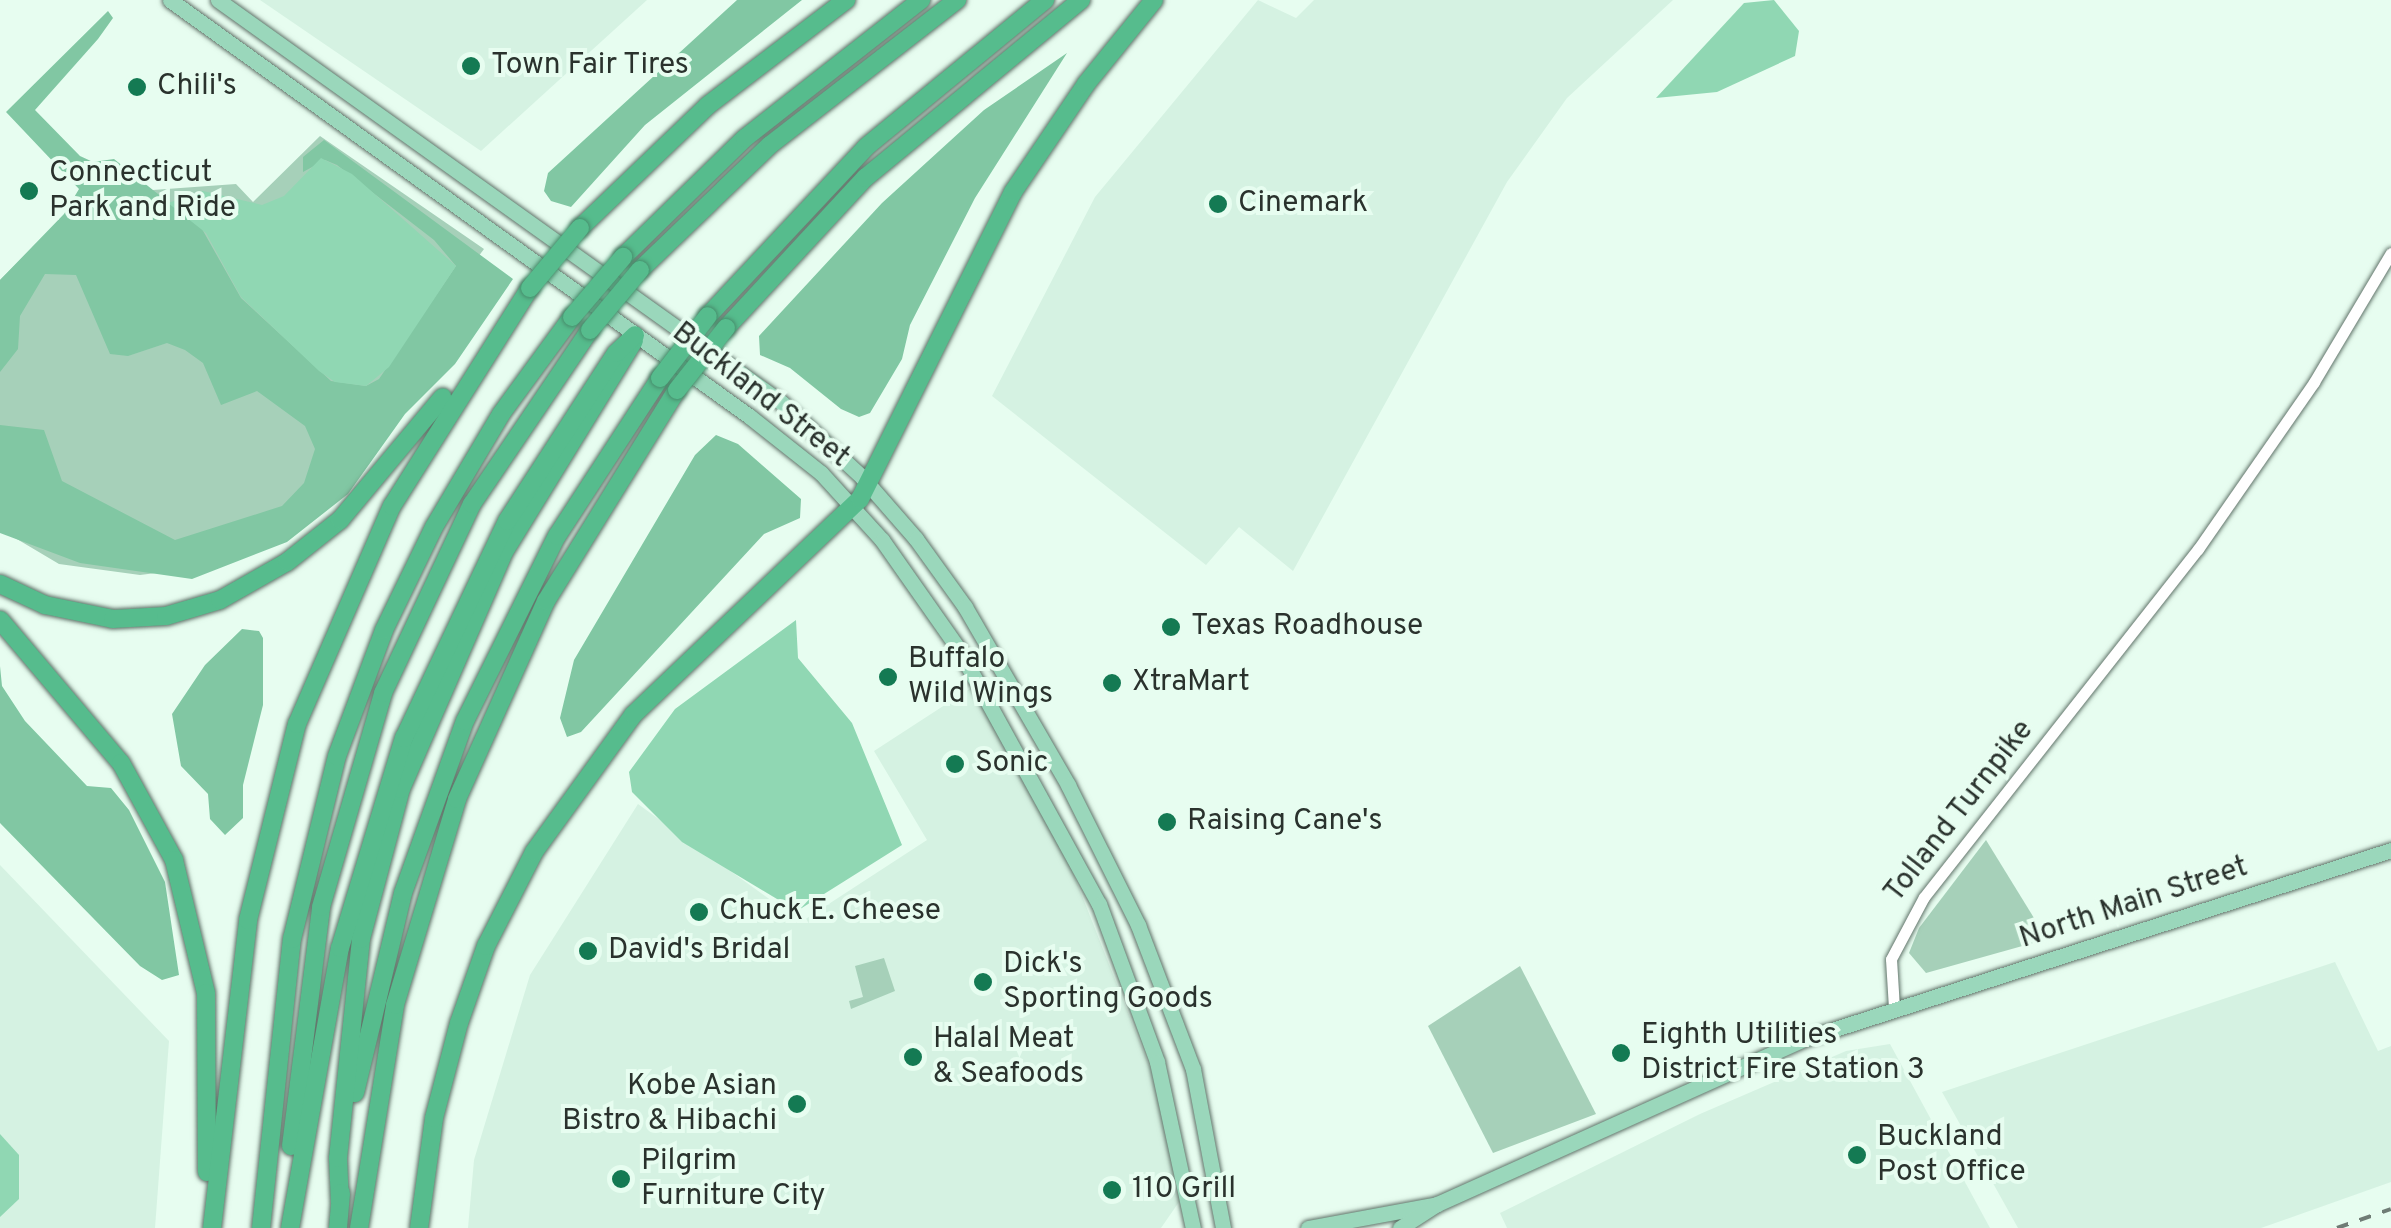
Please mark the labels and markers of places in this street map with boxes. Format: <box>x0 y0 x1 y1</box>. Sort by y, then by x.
place label: Town Fair Tires <box>491 48 690 84</box>
marker: Town Fair Tires <box>460 55 482 77</box>
place label: Chili's <box>157 69 237 105</box>
marker: Chili's <box>126 76 148 98</box>
place label: Connecticut Park and Ride <box>49 156 236 226</box>
marker: Connecticut Park and Ride <box>18 180 40 202</box>
place label: Cinemark <box>1238 186 1368 222</box>
marker: Cinemark <box>1207 193 1229 215</box>
place label: Texas Roadhouse <box>1191 609 1423 645</box>
marker: Texas Roadhouse <box>1160 616 1182 638</box>
place label: Buffalo Wild Wings <box>908 642 1054 712</box>
place label: XtraMart <box>1132 665 1250 701</box>
marker: Buffalo Wild Wings <box>877 666 899 688</box>
marker: XtraMart <box>1101 672 1123 694</box>
place label: Sonic <box>975 746 1049 782</box>
marker: Sonic <box>944 753 966 775</box>
place label: Raising Cane's <box>1187 804 1383 840</box>
marker: Raising Cane's <box>1156 811 1178 833</box>
place label: Chuck E. Cheese <box>719 894 941 930</box>
marker: Chuck E. Cheese <box>688 901 710 923</box>
place label: David's Bridal <box>608 933 790 969</box>
marker: David's Bridal <box>577 940 599 962</box>
place label: Dick's Sporting Goods <box>1003 947 1213 1018</box>
marker: Dick's Sporting Goods <box>972 971 994 993</box>
place label: Eighth Utilities District Fire Station 3 <box>1641 1018 1925 1088</box>
place label: Halal Meat & Seafoods <box>933 1022 1084 1092</box>
marker: Eighth Utilities District Fire Station 3 <box>1610 1042 1632 1064</box>
marker: Halal Meat & Seafoods <box>902 1046 924 1068</box>
place label: Kobe Asian Bistro & Hibachi <box>562 1069 777 1140</box>
marker: Kobe Asian Bistro & Hibachi <box>786 1093 808 1115</box>
place label: Buckland Post Office <box>1877 1120 2026 1190</box>
place label: Pilgrim Furniture City <box>641 1144 825 1214</box>
marker: Buckland Post Office <box>1846 1144 1868 1166</box>
marker: Pilgrim Furniture City <box>610 1168 632 1190</box>
place label: 110 Grill <box>1132 1172 1236 1208</box>
marker: 110 Grill <box>1101 1179 1123 1201</box>

